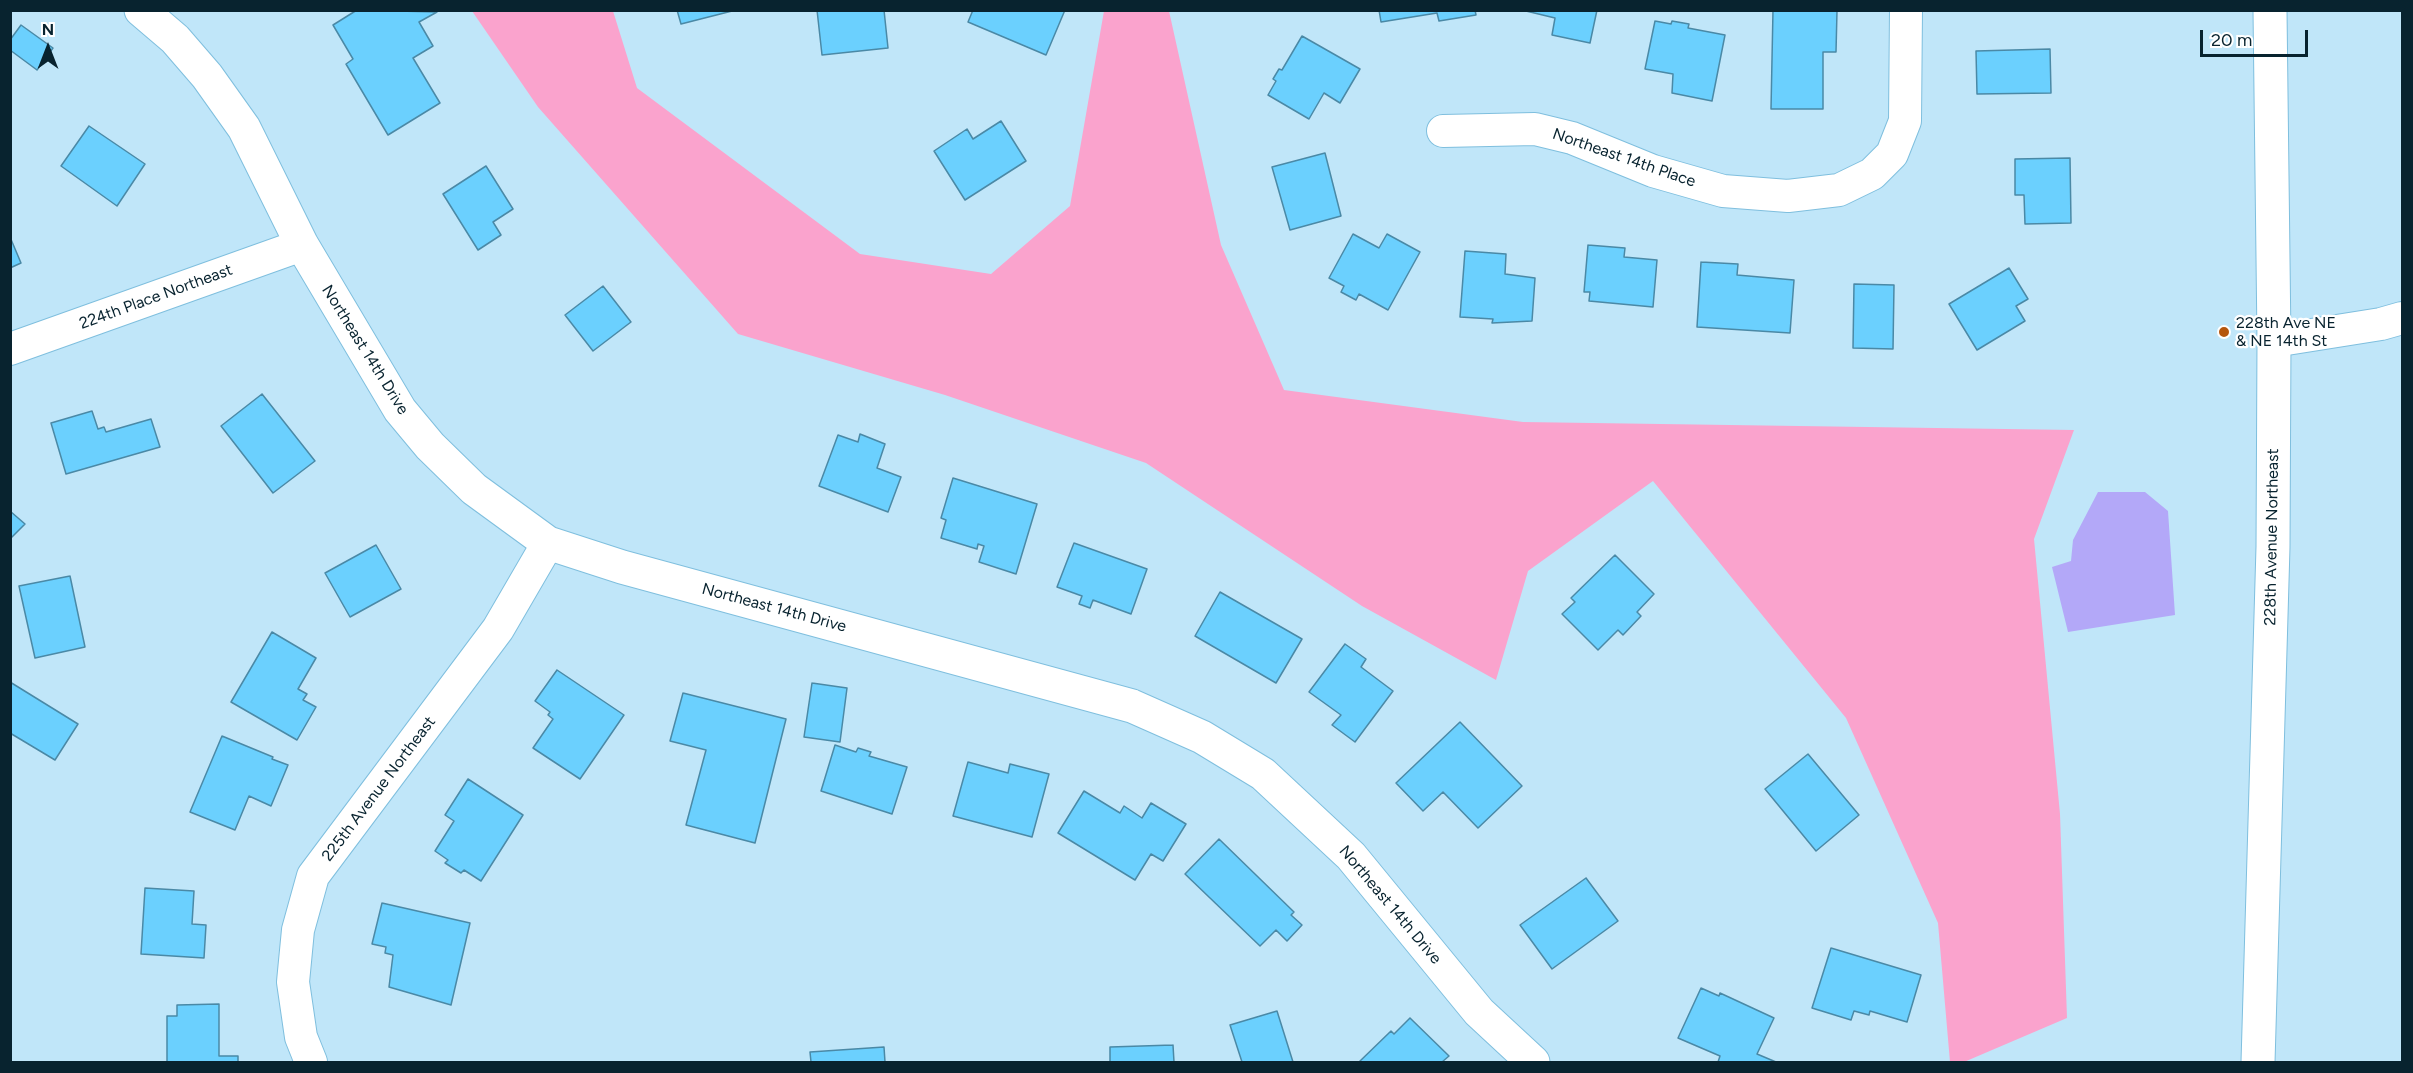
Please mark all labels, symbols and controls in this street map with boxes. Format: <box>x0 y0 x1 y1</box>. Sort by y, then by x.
north arrow <box>18 18 78 78</box>
scale bar <box>2203 18 2311 56</box>
text: N <box>42 20 54 39</box>
text: 20 m <box>2211 29 2252 51</box>
street label: Northeast 14th Place <box>1550 124 1698 192</box>
street label: 224th Place Northeast <box>77 260 235 334</box>
street label: Northeast 14th Drive <box>317 282 413 418</box>
place label: 228th Ave NE & NE 14th St <box>2236 313 2336 351</box>
marker: 228th Ave NE & NE 14th St <box>2217 325 2231 339</box>
street label: 228th Avenue Northeast <box>2261 448 2283 626</box>
street label: Northeast 14th Drive <box>700 579 848 637</box>
street label: 225th Avenue Northeast <box>318 713 440 865</box>
street label: Northeast 14th Drive <box>1335 842 1445 968</box>

